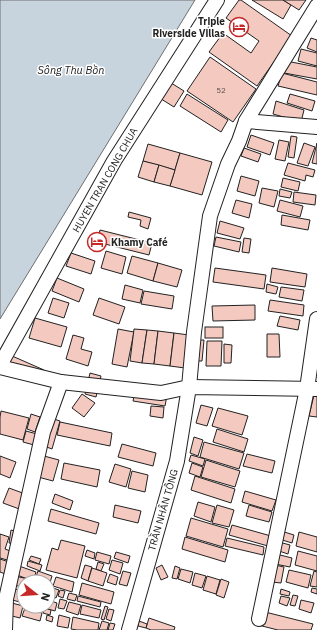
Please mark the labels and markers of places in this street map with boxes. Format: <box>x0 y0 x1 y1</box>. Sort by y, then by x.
place label: Triple Riverside Villas <box>152 15 225 40</box>
hotel icon: Triple Riverside Villas <box>228 16 250 38</box>
hotel icon: Khamy Café <box>86 231 108 253</box>
place label: Khamy Café <box>111 236 168 249</box>

